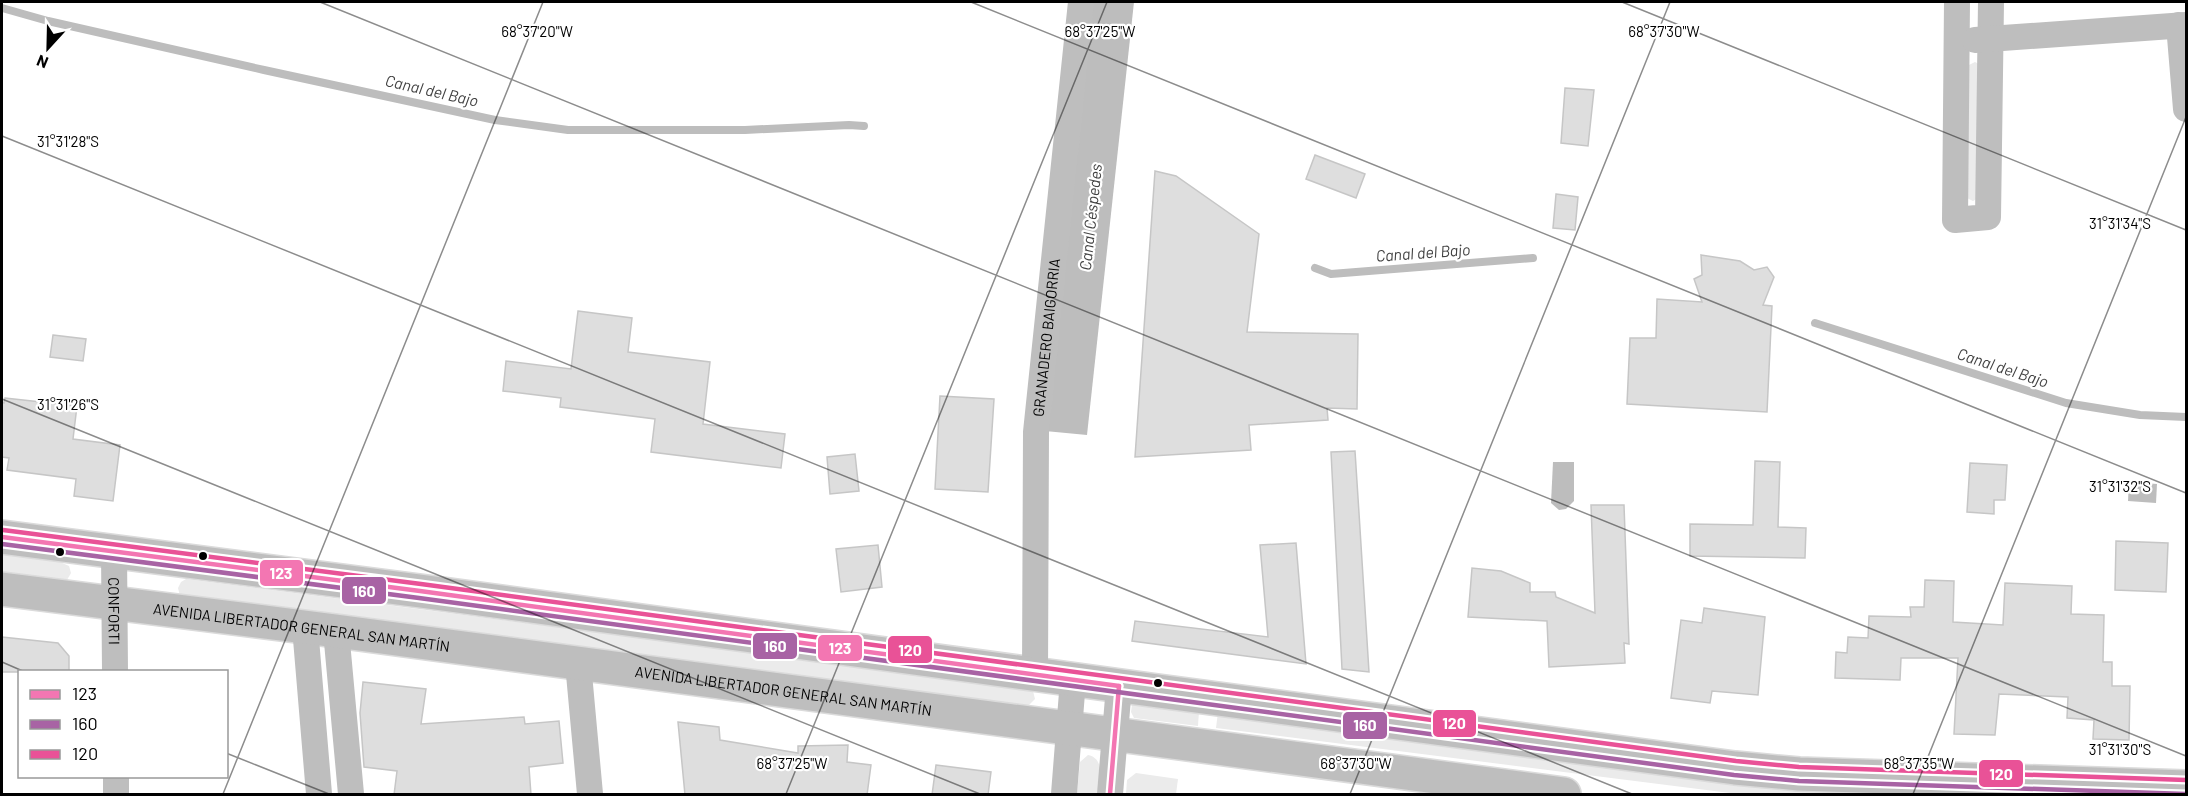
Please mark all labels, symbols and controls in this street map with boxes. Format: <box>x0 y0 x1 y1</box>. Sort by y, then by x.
north arrow <box>18 18 78 78</box>
text: 68°37'20"W <box>501 22 573 40</box>
text: 68°37'25"W <box>1065 22 1135 40</box>
text: 68°37'30"W <box>1628 22 1700 40</box>
text: N <box>34 52 51 73</box>
water label: Canal del Bajo <box>384 70 480 110</box>
text: 31°31'28"S <box>37 132 99 150</box>
water label: Canal Céspedes <box>1075 162 1105 271</box>
text: 31°31'34"S <box>2089 214 2151 232</box>
water label: Canal del Bajo <box>1375 239 1471 265</box>
street label: GRANADERO BAIGORRIA <box>1029 257 1063 418</box>
water label: Canal del Bajo <box>1955 343 2051 391</box>
text: 31°31'26"S <box>37 395 99 413</box>
text: 31°31'32"S <box>2089 477 2151 495</box>
unlabelled marker <box>54 546 66 558</box>
unlabelled marker <box>197 550 209 562</box>
line badge: 123 <box>259 559 304 587</box>
text: 123 <box>269 563 293 582</box>
line badge: 160 <box>341 576 387 605</box>
street label: CONFORTI <box>105 577 124 645</box>
text: 160 <box>352 581 376 600</box>
street label: AVENIDA LIBERTADOR GENERAL SAN MARTÍN <box>152 599 451 655</box>
line badge: 160 <box>752 632 798 660</box>
line badge: 123 <box>817 634 863 662</box>
line badge: 120 <box>887 635 933 664</box>
text: 160 <box>763 636 787 655</box>
text: 123 <box>828 638 852 657</box>
text: 120 <box>898 640 922 659</box>
street label: AVENIDA LIBERTADOR GENERAL SAN MARTÍN <box>634 662 933 719</box>
legend <box>18 670 228 778</box>
unlabelled marker <box>1152 677 1164 689</box>
text: 123 <box>72 682 97 704</box>
line badge: 120 <box>1432 709 1477 738</box>
line badge: 160 <box>1342 711 1388 740</box>
text: 160 <box>72 712 98 734</box>
text: 120 <box>1442 713 1466 732</box>
text: 160 <box>1353 715 1377 734</box>
text: 31°31'30"S <box>2089 740 2151 758</box>
text: 120 <box>72 742 98 764</box>
text: 68°37'25"W <box>757 754 827 772</box>
text: 68°37'30"W <box>1320 754 1392 772</box>
text: 68°37'35"W <box>1884 754 1954 772</box>
line badge: 120 <box>1978 759 2024 788</box>
text: 120 <box>1989 764 2013 783</box>

